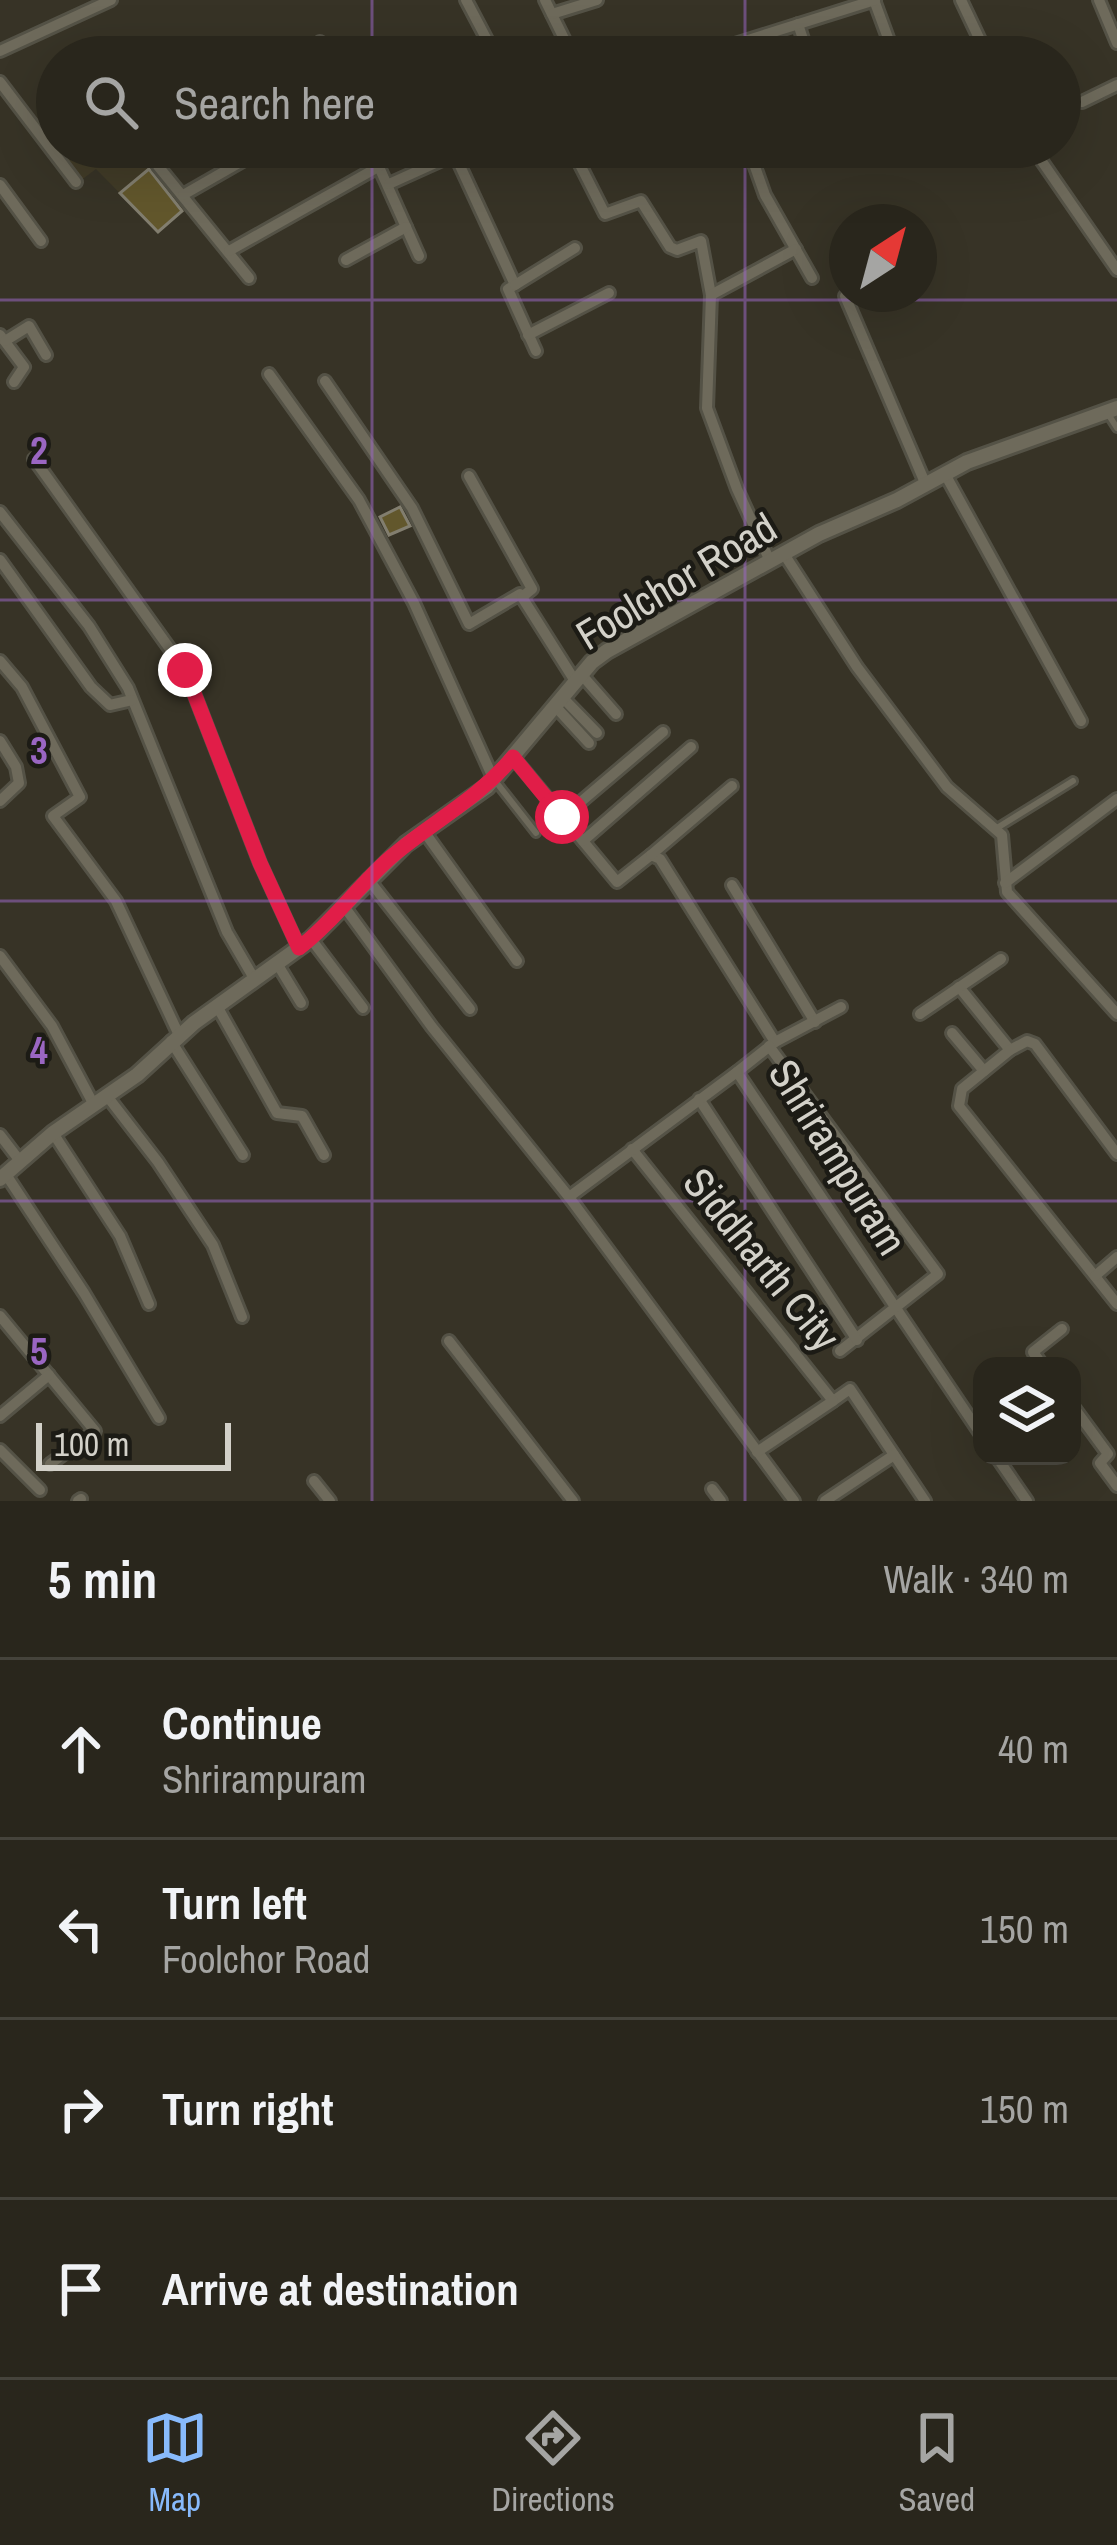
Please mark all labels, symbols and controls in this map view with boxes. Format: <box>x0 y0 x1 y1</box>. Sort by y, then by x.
search box <box>36 36 1081 168</box>
icon: search <box>78 69 144 135</box>
text: Search here <box>174 72 375 133</box>
north arrow <box>829 204 937 312</box>
text: 2 <box>30 424 48 476</box>
street label: Foolchor Road <box>565 499 787 663</box>
route end <box>158 643 212 697</box>
text: 3 <box>30 724 48 776</box>
route start <box>535 790 589 844</box>
text: 4 <box>30 1024 48 1076</box>
street label: Shrirampuram <box>756 1049 920 1265</box>
street label: Siddharth City <box>671 1156 853 1362</box>
text: 5 <box>30 1325 48 1377</box>
map controls <box>973 1357 1081 1465</box>
button: layers <box>973 1357 1081 1465</box>
scale bar <box>36 1417 231 1470</box>
text: 100 m <box>54 1422 129 1466</box>
text: 5 min <box>48 1545 157 1614</box>
text: Walk · 340 m <box>884 1553 1069 1605</box>
text: Continue <box>162 1692 322 1753</box>
icon: ahead <box>48 1716 114 1782</box>
text: 40 m <box>998 1723 1069 1775</box>
text: Shrirampuram <box>162 1753 366 1805</box>
text: Turn left <box>162 1872 307 1933</box>
icon: left <box>48 1896 114 1962</box>
text: 150 m <box>980 1903 1069 1955</box>
text: Foolchor Road <box>162 1933 370 1985</box>
icon: right <box>48 2076 114 2142</box>
text: Turn right <box>162 2078 334 2139</box>
text: 150 m <box>980 2083 1069 2135</box>
icon: arrive <box>48 2256 114 2322</box>
text: Arrive at destination <box>162 2258 519 2319</box>
tab: Map <box>142 2405 208 2521</box>
tab: Directions <box>491 2405 615 2521</box>
tab: Saved <box>898 2405 975 2521</box>

